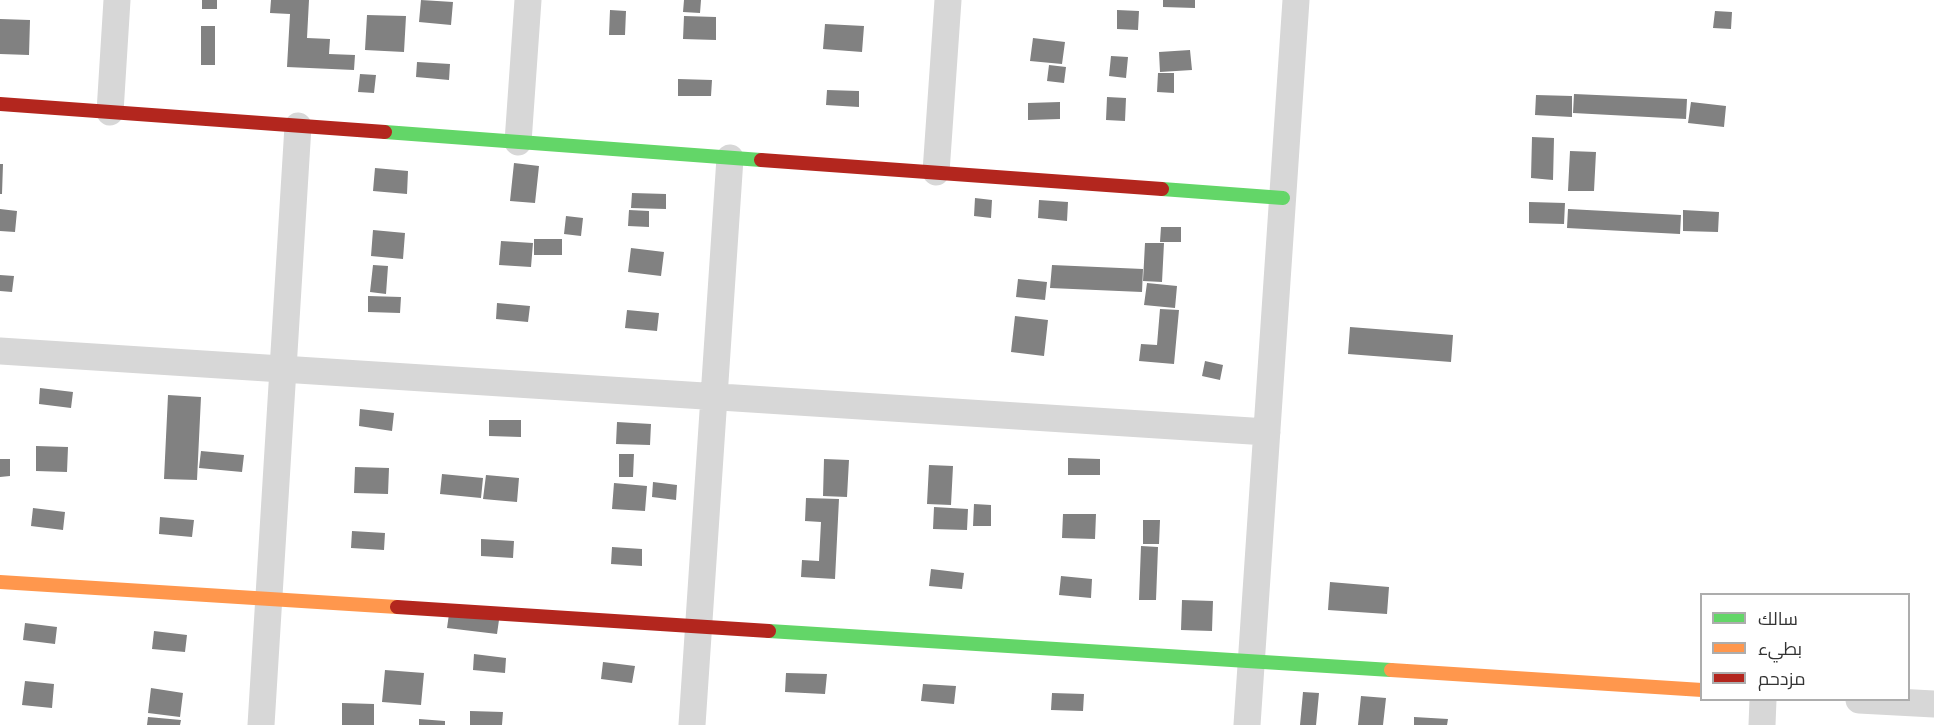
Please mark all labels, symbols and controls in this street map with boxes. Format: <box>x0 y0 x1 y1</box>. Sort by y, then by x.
legend <box>1700 593 1910 701</box>
text: سالك <box>1758 608 1798 630</box>
text: بطيء <box>1758 638 1802 660</box>
text: مزدحم <box>1758 668 1806 690</box>

